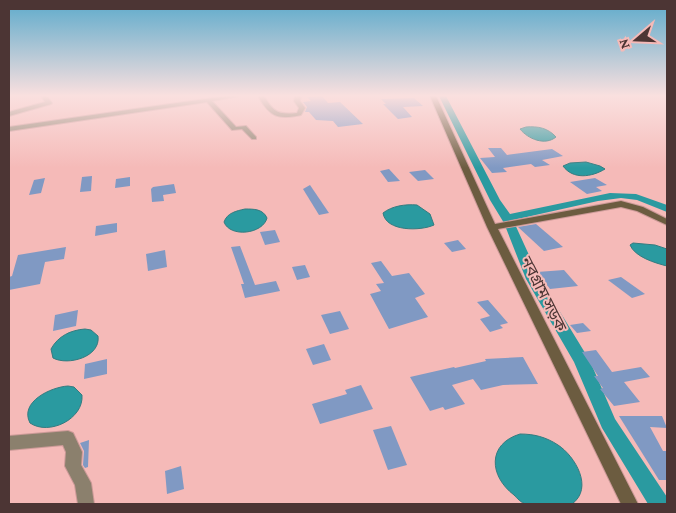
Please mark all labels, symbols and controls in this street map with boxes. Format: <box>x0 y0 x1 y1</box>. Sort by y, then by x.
north arrow <box>611 15 661 65</box>
text: N <box>614 37 633 51</box>
street label: নবগ্রাম সড়ক <box>517 253 571 335</box>

